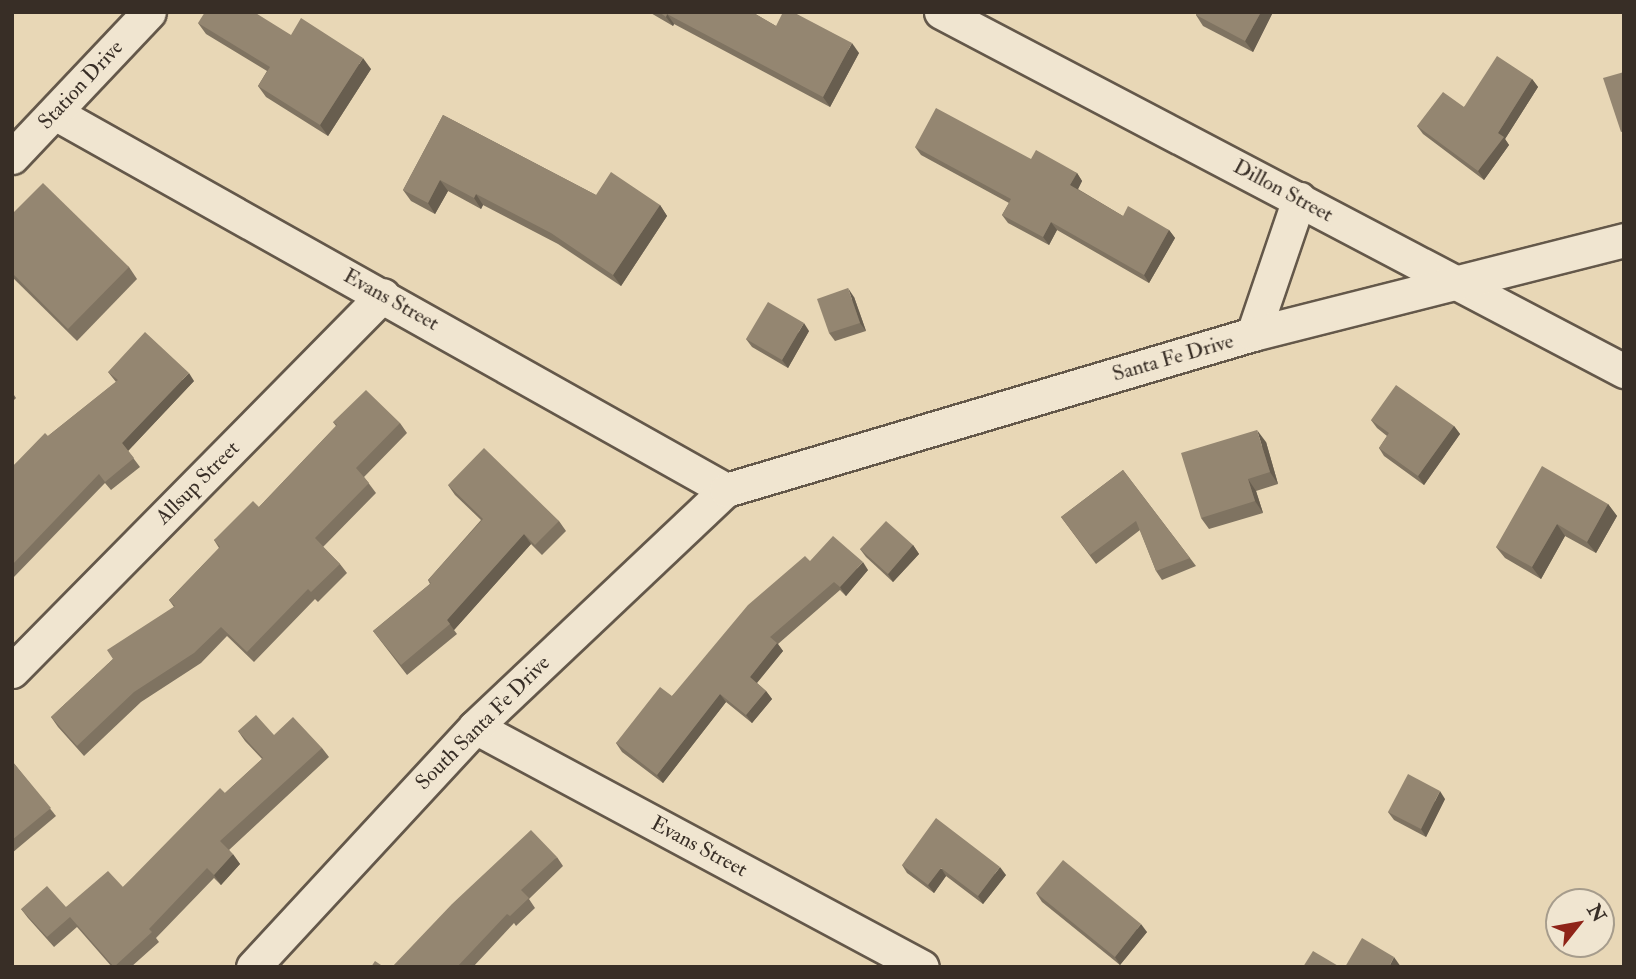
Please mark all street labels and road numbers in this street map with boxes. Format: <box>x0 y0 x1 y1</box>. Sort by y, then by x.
street label: Station Drive <box>33 35 129 135</box>
street label: Dillon Street <box>1229 154 1337 228</box>
street label: Evans Street <box>339 263 443 337</box>
street label: Santa Fe Drive <box>1110 329 1236 387</box>
street label: Allsup Street <box>151 436 245 530</box>
street label: South Santa Fe Drive <box>411 651 555 795</box>
street label: Evans Street <box>647 811 751 883</box>

